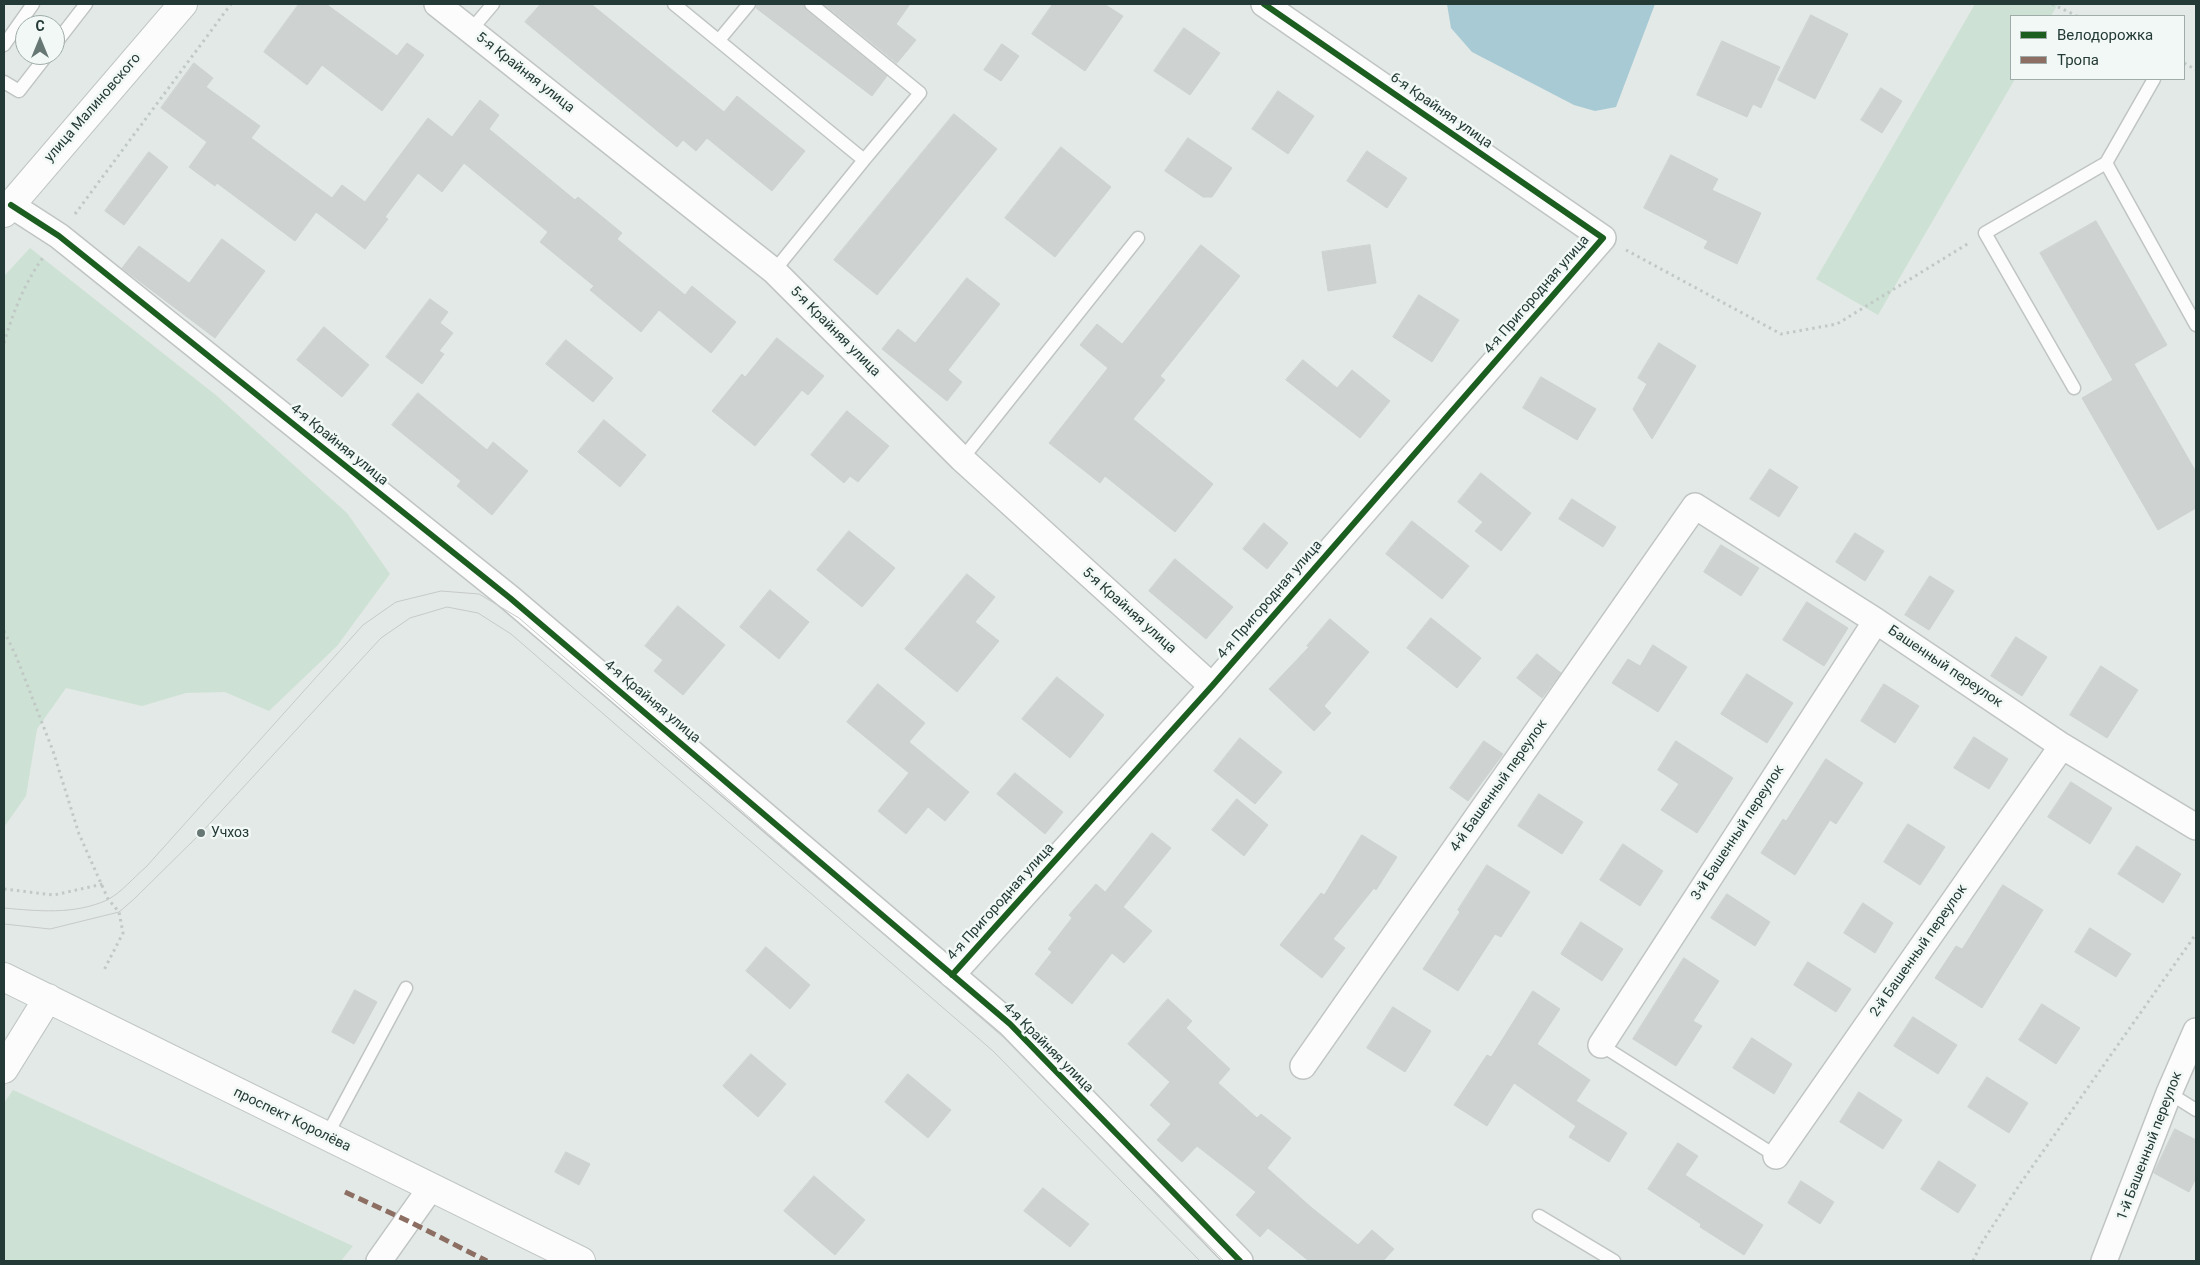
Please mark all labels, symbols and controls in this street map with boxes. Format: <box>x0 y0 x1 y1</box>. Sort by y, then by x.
north arrow <box>15 15 65 65</box>
legend <box>2010 15 2185 80</box>
text: С <box>35 18 45 34</box>
text: Велодорожка <box>2057 26 2153 44</box>
street label: 5-я Крайняя улица <box>472 29 578 117</box>
street label: улица Малиновского <box>41 50 145 166</box>
text: Тропа <box>2057 51 2099 69</box>
street label: 6-я Крайняя улица <box>1387 70 1495 152</box>
street label: 4-я Пригородная улица <box>1481 232 1593 358</box>
street label: 5-я Крайняя улица <box>786 283 884 381</box>
street label: 4-я Крайняя улица <box>287 401 391 489</box>
street label: 4-я Пригородная улица <box>1214 537 1326 663</box>
street label: 5-я Крайняя улица <box>1079 564 1179 658</box>
street label: Башенный переулок <box>1885 622 2005 712</box>
street label: 4-я Крайняя улица <box>600 657 704 747</box>
street label: 4-й Башенный переулок <box>1447 717 1551 855</box>
street label: 3-й Башенный переулок <box>1688 762 1788 904</box>
place label: Учхоз <box>211 825 249 841</box>
marker: Учхоз <box>195 827 207 839</box>
street label: 4-я Пригородная улица <box>944 840 1058 964</box>
street label: 2-й Башенный переулок <box>1867 882 1971 1020</box>
street label: 4-я Крайняя улица <box>999 999 1097 1097</box>
street label: 1-й Башенный переулок <box>2114 1069 2186 1223</box>
street label: проспект Королёва <box>231 1084 353 1156</box>

